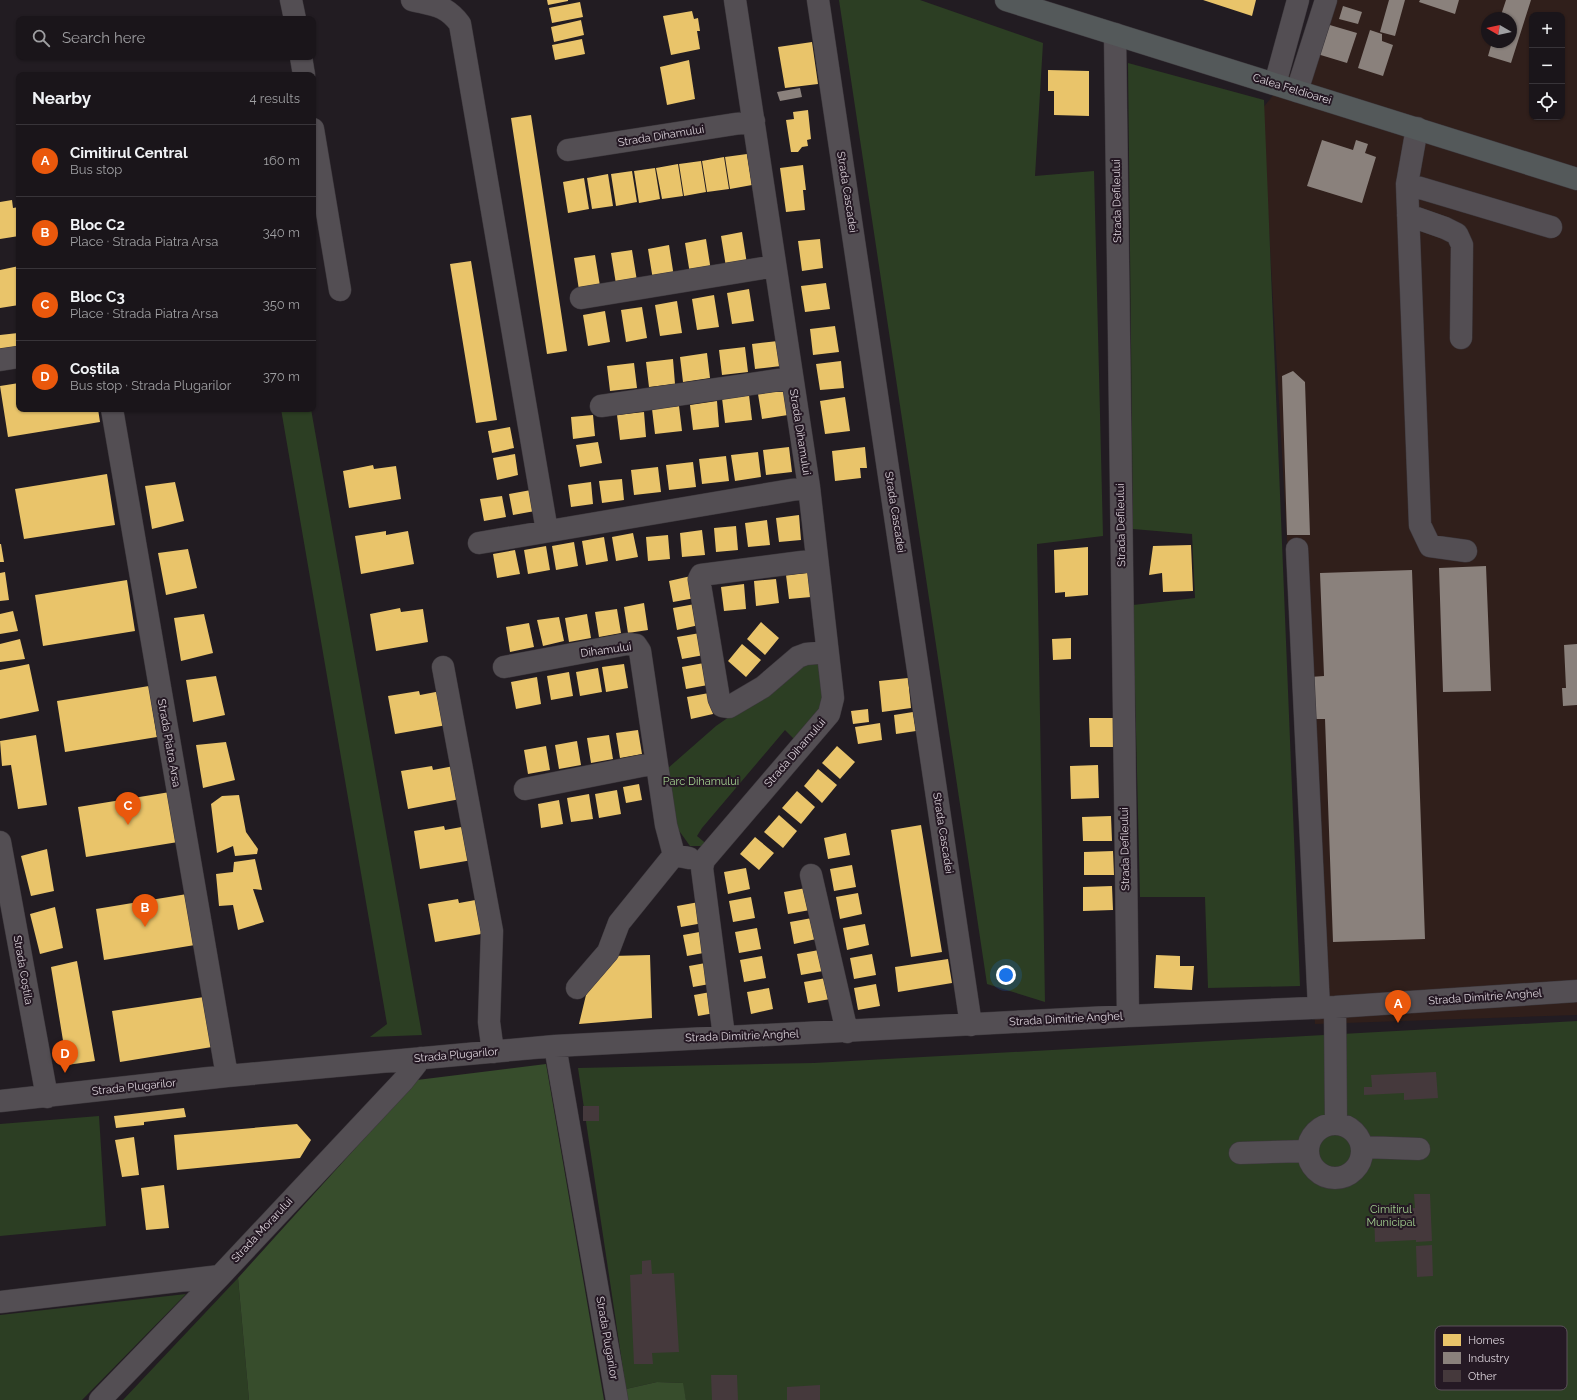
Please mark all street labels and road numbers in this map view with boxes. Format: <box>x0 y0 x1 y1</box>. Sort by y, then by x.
street label: Calea Feldioarei <box>1251 71 1333 107</box>
street label: Strada Dihamului <box>617 123 705 149</box>
street label: Strada Cascadei <box>834 150 860 234</box>
street label: Strada Defileului <box>1110 159 1124 243</box>
street label: Strada Dihamului <box>787 388 813 476</box>
street label: Strada Cascadei <box>882 470 908 554</box>
street label: Strada Defileului <box>1114 483 1128 567</box>
street label: Dihamului <box>580 640 632 660</box>
street label: Strada Piatra Arsa <box>155 698 183 788</box>
street label: Strada Dihamului <box>762 716 828 790</box>
street label: Strada Cascadei <box>930 791 956 875</box>
street label: Strada Defileului <box>1118 807 1132 891</box>
street label: Strada Coștila <box>11 934 35 1006</box>
street label: Strada Dimitrie Anghel <box>1428 987 1542 1007</box>
street label: Strada Dimitrie Anghel <box>1009 1010 1123 1028</box>
street label: Strada Dimitrie Anghel <box>685 1028 799 1044</box>
street label: Strada Plugarilor <box>413 1045 499 1065</box>
street label: Strada Plugarilor <box>91 1076 177 1098</box>
street label: Strada Morarului <box>229 1195 295 1265</box>
street label: Strada Plugarilor <box>593 1295 621 1381</box>

